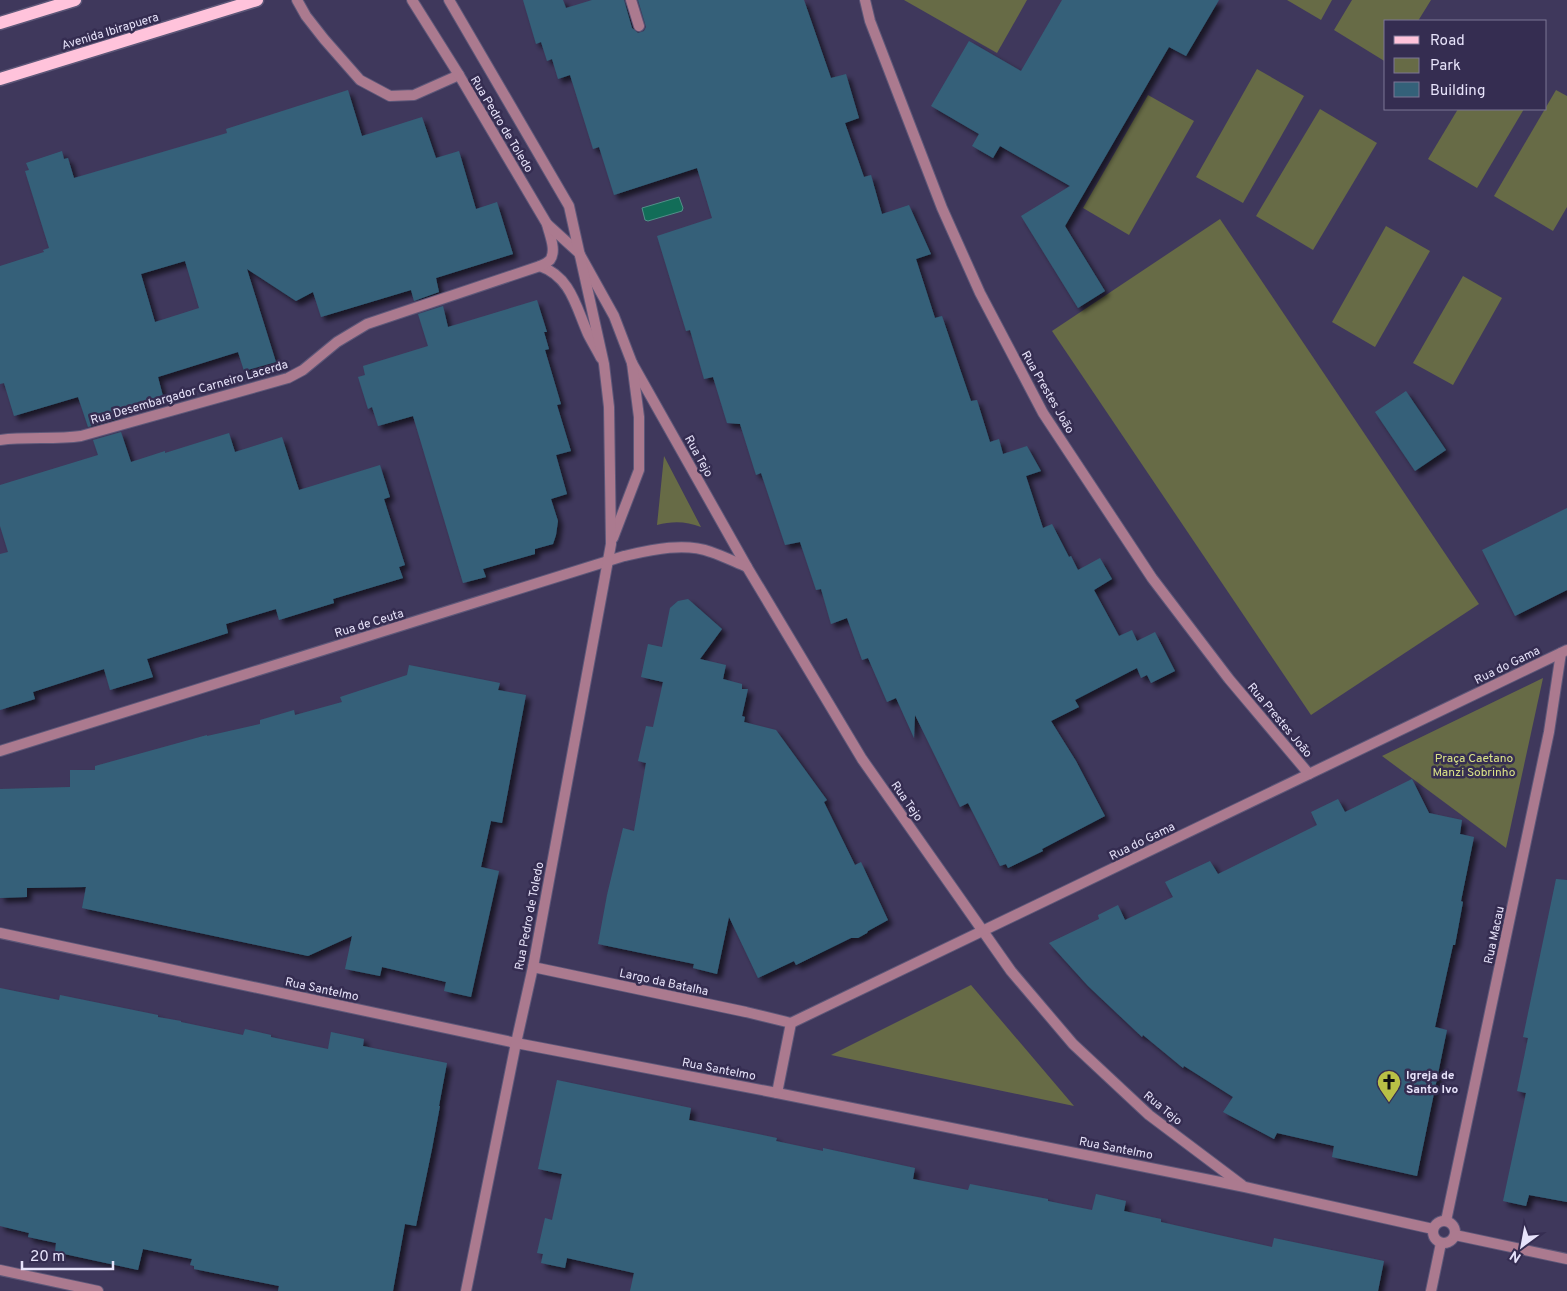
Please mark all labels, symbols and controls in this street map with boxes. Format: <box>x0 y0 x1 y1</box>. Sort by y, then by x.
street label: Avenida Ibirapuera <box>60 10 161 54</box>
legend <box>1384 20 1547 110</box>
text: Road <box>1430 32 1465 51</box>
text: Park <box>1430 57 1461 76</box>
street label: Rua Pedro de Toledo <box>466 73 537 176</box>
text: Building <box>1430 82 1485 101</box>
street label: Rua Prestes João <box>1017 348 1077 437</box>
street label: Rua Desembargador Carneiro Lacerda <box>89 357 290 429</box>
street label: Rua Tejo <box>680 433 716 480</box>
street label: Rua de Ceuta <box>333 606 406 642</box>
street label: Rua do Gama <box>1472 643 1543 689</box>
street label: Rua Prestes João <box>1243 680 1315 762</box>
park label: Praça Caetano Manzi Sobrinho <box>1433 751 1516 781</box>
street label: Rua Tejo <box>887 778 926 825</box>
street label: Rua do Gama <box>1107 819 1178 865</box>
street label: Rua Pedro de Toledo <box>512 860 548 972</box>
street label: Rua Macau <box>1481 905 1509 965</box>
street label: Largo da Batalha <box>618 966 710 1000</box>
street label: Rua Santelmo <box>283 974 360 1006</box>
street label: Rua Santelmo <box>680 1055 757 1085</box>
place label: Igreja de Santo Ivo <box>1406 1068 1459 1098</box>
church icon: Igreja de Santo Ivo <box>1376 1069 1402 1103</box>
street label: Rua Tejo <box>1140 1088 1185 1129</box>
street label: Rua Santelmo <box>1077 1134 1154 1164</box>
north arrow <box>1497 1221 1547 1271</box>
scale bar <box>22 1238 114 1270</box>
text: N <box>1507 1246 1525 1266</box>
text: 20 m <box>30 1248 65 1267</box>

